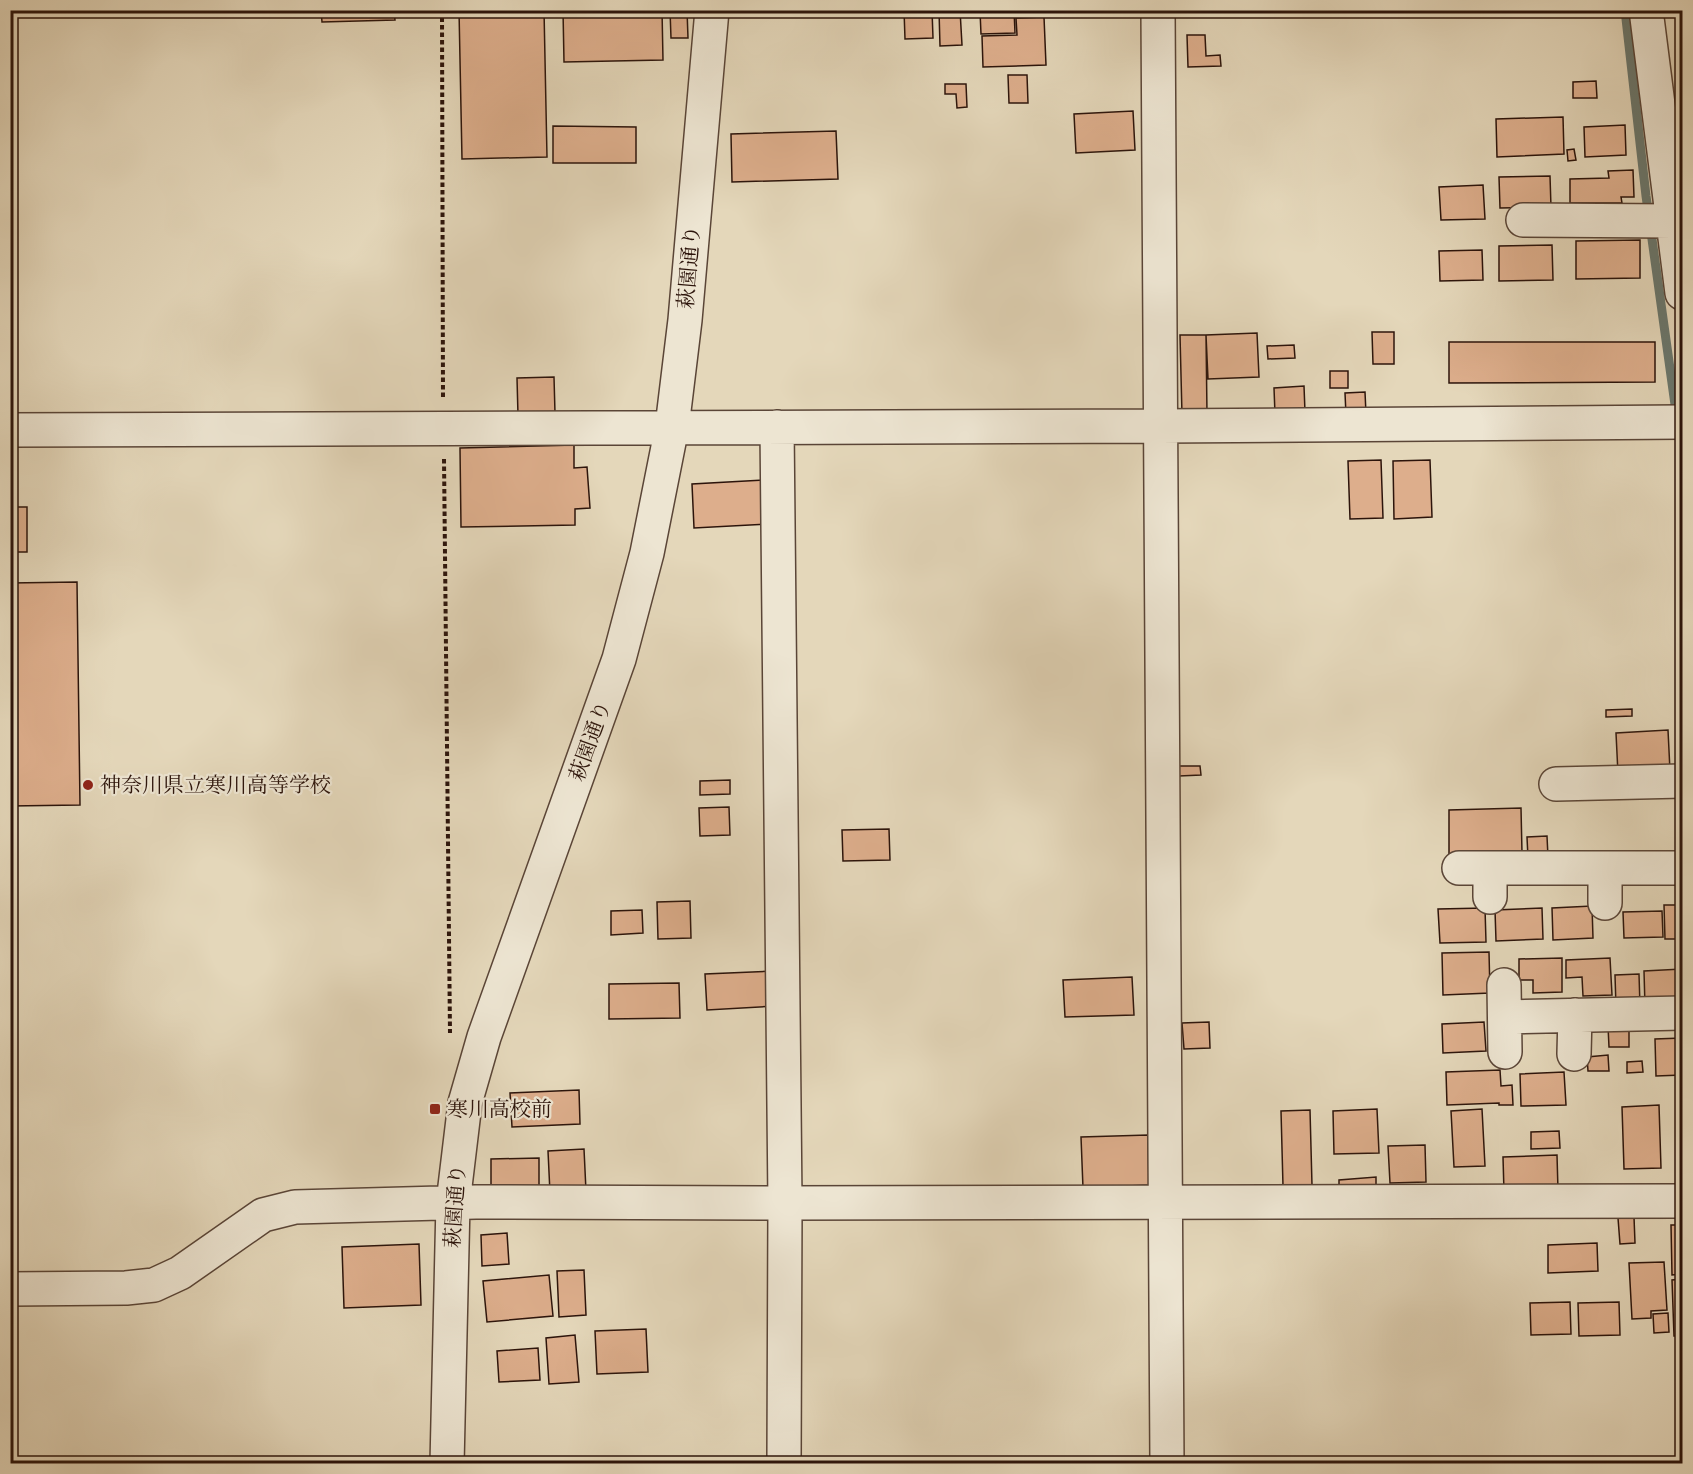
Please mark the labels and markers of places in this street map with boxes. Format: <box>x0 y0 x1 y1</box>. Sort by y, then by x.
place label: 神奈川県立寒川高等学校 <box>100 772 331 801</box>
marker: 神奈川県立寒川高等学校 <box>81 778 95 792</box>
place label: 寒川高校前 <box>447 1096 552 1125</box>
marker: 寒川高校前 <box>428 1102 442 1116</box>

